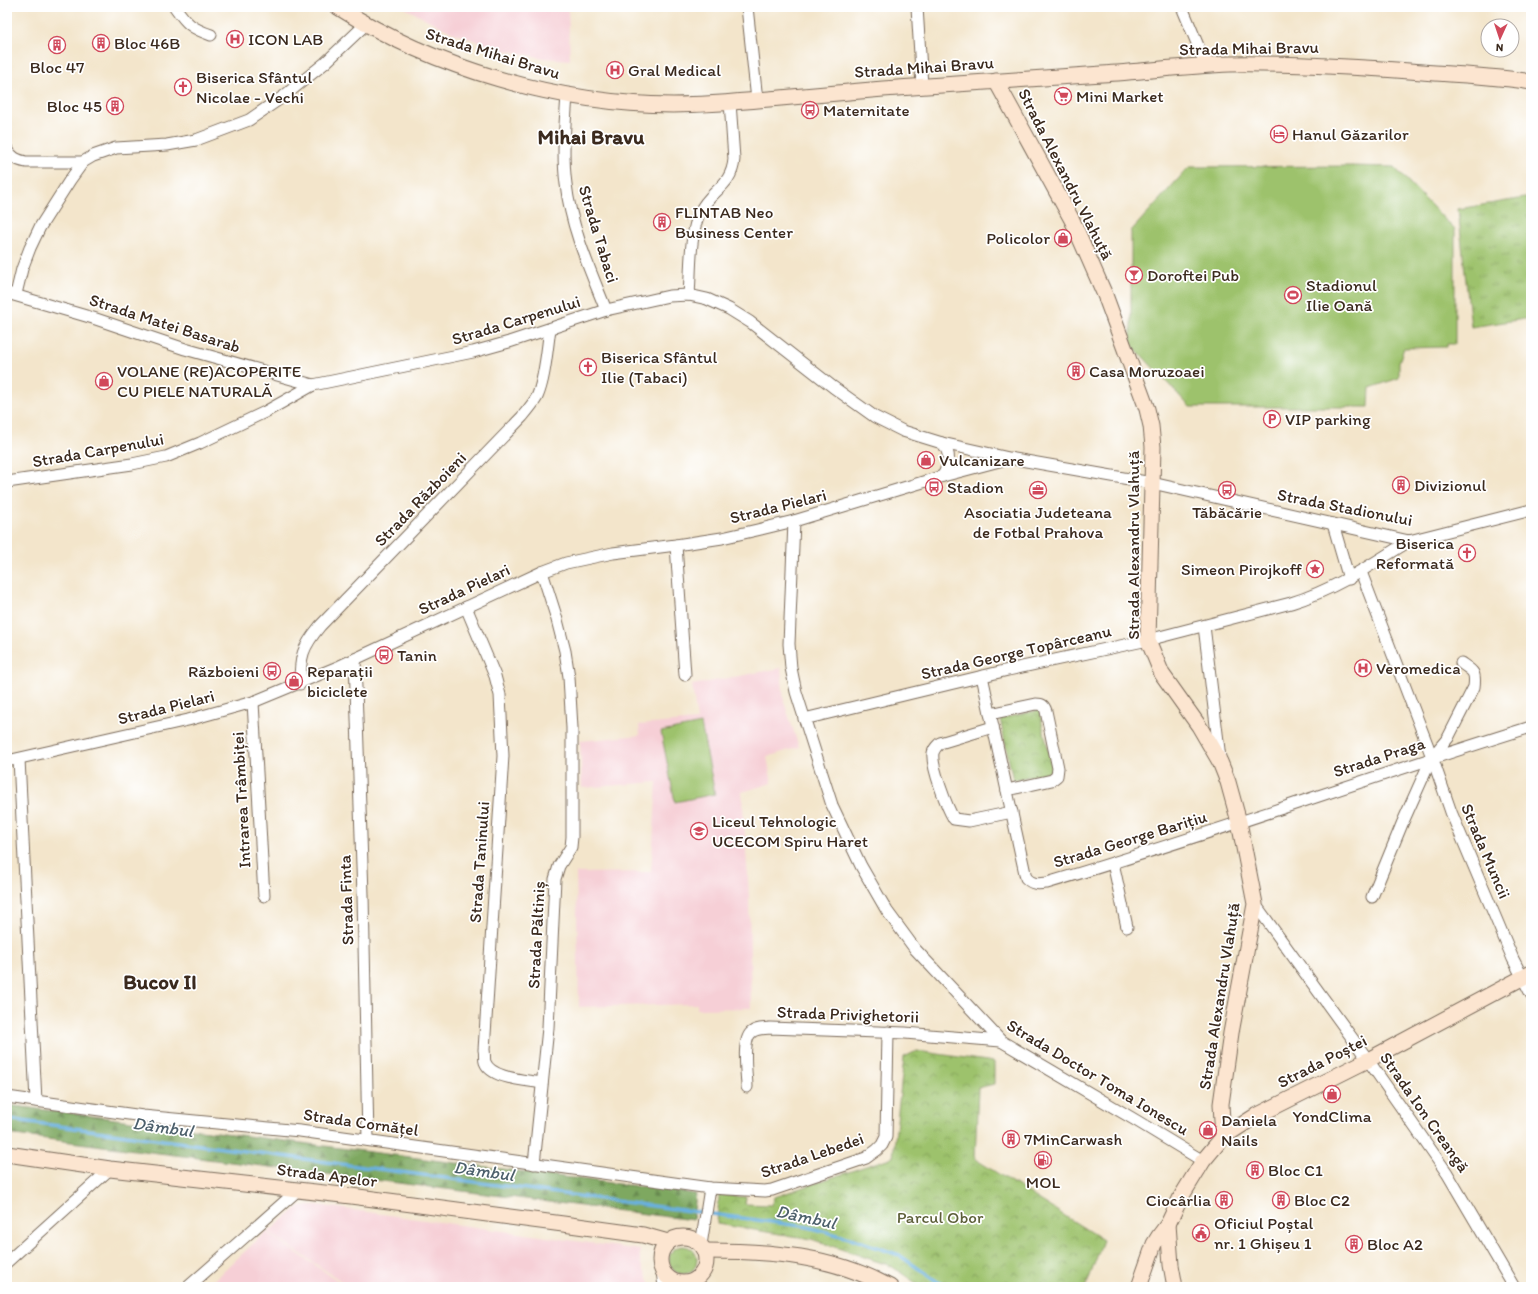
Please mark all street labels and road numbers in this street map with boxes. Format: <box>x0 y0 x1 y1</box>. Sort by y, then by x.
street label: Strada Mihai Bravu <box>423 23 563 83</box>
street label: Strada Mihai Bravu <box>1179 37 1320 59</box>
street label: Strada Mihai Bravu <box>854 52 995 82</box>
street label: Strada Alexandru Vlahuță <box>1014 85 1118 263</box>
street label: Strada Tabaci <box>575 183 623 285</box>
street label: Strada Matei Basarab <box>87 289 243 357</box>
street label: Strada Carpenului <box>449 291 583 349</box>
street label: Strada Carpenului <box>31 429 165 471</box>
street label: Strada Războieni <box>370 448 470 550</box>
street label: Strada Alexandru Vlahuță <box>1123 450 1143 640</box>
street label: Strada Pielari <box>728 484 828 528</box>
street label: Strada Stadionului <box>1276 484 1414 530</box>
street label: Strada Pielari <box>415 559 513 619</box>
street label: Strada George Topârceanu <box>919 620 1114 684</box>
street label: Strada Pielari <box>116 685 216 729</box>
street label: Intrarea Trâmbiței <box>227 731 255 869</box>
street label: Strada Praga <box>1331 733 1428 781</box>
street label: Strada Taninului <box>465 800 493 924</box>
street label: Strada Muncii <box>1457 800 1515 902</box>
street label: Strada George Barițiu <box>1051 806 1210 872</box>
street label: Strada Finta <box>334 854 358 946</box>
street label: Strada Păltiniș <box>523 881 549 989</box>
street label: Strada Alexandru Vlahuță <box>1194 901 1244 1091</box>
street label: Strada Privighetorii <box>777 1002 919 1026</box>
street label: Strada Doctor Toma Ionescu <box>1003 1015 1193 1140</box>
street label: Strada Poștei <box>1274 1030 1370 1092</box>
street label: Strada Ion Creangă <box>1376 1048 1474 1176</box>
street label: Strada Cornățel <box>302 1104 420 1140</box>
street label: Strada Lebedei <box>758 1128 866 1182</box>
street label: Strada Apelor <box>276 1159 379 1191</box>

